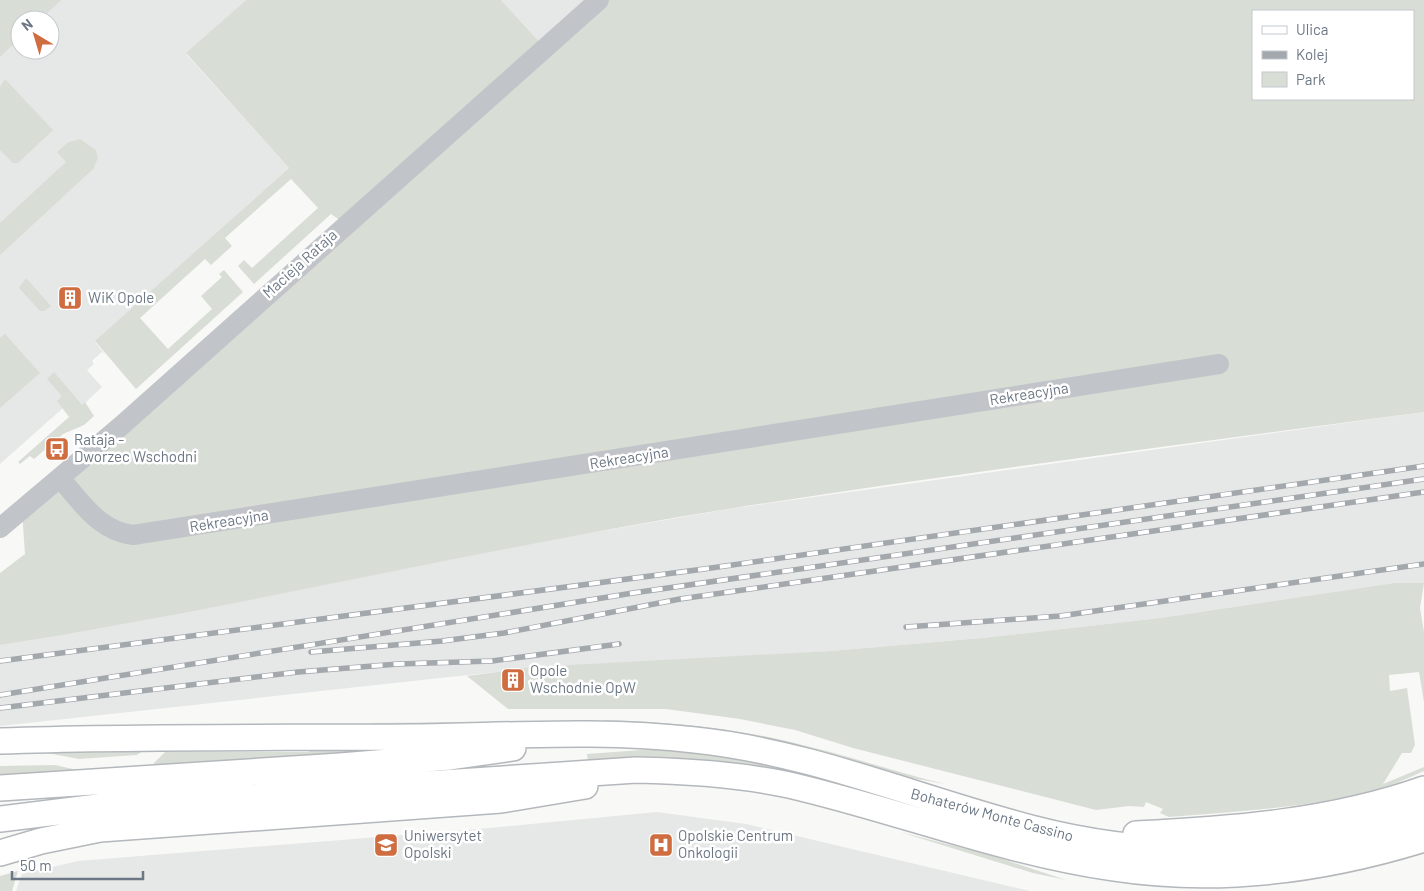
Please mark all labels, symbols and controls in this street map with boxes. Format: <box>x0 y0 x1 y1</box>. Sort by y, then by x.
north arrow <box>10 10 60 60</box>
legend <box>1252 10 1414 100</box>
text: N <box>18 15 36 34</box>
text: Ulica <box>1296 20 1328 38</box>
text: Kolej <box>1296 45 1328 63</box>
text: Park <box>1296 70 1326 88</box>
street label: Macieja Rataja <box>259 225 340 301</box>
building icon: WiK Opole <box>57 285 83 311</box>
place label: WiK Opole <box>88 288 154 306</box>
street label: Rekreacyjna <box>988 378 1070 408</box>
place label: Rataja - Dworzec Wschodni <box>74 430 197 465</box>
bus stop icon: Rataja - Dworzec Wschodni <box>44 436 70 462</box>
street label: Rekreacyjna <box>588 442 670 472</box>
street label: Rekreacyjna <box>188 505 270 535</box>
place label: Opole Wschodnie OpW <box>530 661 636 696</box>
building icon: Opole Wschodnie OpW <box>500 667 526 693</box>
street label: Bohaterów Monte Cassino <box>909 784 1075 844</box>
place label: Uniwersytet Opolski <box>404 826 482 861</box>
place label: Opolskie Centrum Onkologii <box>678 826 793 861</box>
school or university icon: Uniwersytet Opolski <box>373 832 399 858</box>
hospital icon: Opolskie Centrum Onkologii <box>648 832 674 858</box>
scale bar <box>12 848 144 880</box>
text: 50 m <box>20 856 52 874</box>

